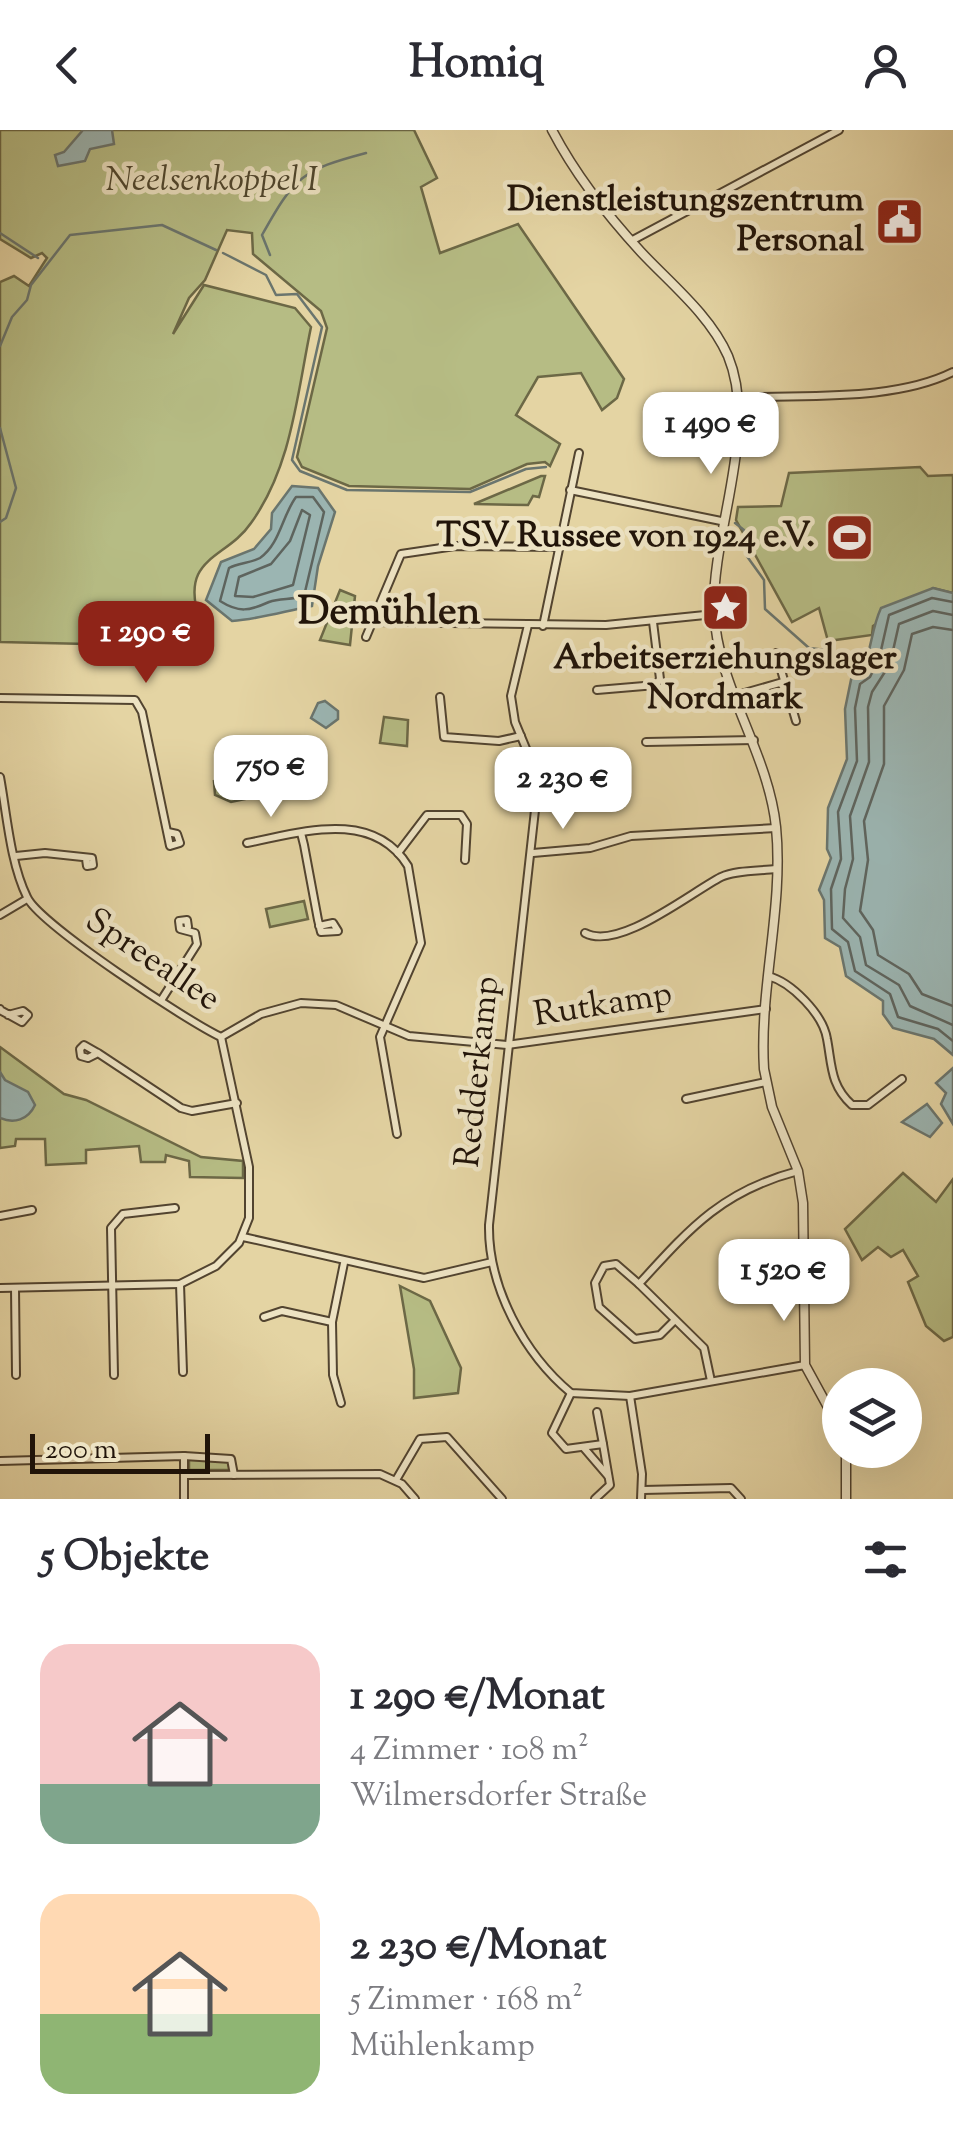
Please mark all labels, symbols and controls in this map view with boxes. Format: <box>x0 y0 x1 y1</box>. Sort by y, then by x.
text: Homiq <box>409 33 544 98</box>
icon: back <box>40 38 95 93</box>
icon: person <box>858 38 913 93</box>
park label: Neelsenkoppel I <box>106 156 318 207</box>
place label: Dienstleistungszentrum Personal <box>507 176 864 267</box>
public building icon: Dienstleistungszentrum Personal <box>873 195 925 247</box>
pin: 1 490 € <box>619 392 803 477</box>
text: 1 490 € <box>665 401 757 447</box>
sports icon: TSV Russee von 1924 e.V. <box>824 511 876 563</box>
place label: TSV Russee von 1924 e.V. <box>436 512 815 563</box>
place icon: Arbeitserziehungslager Nordmark <box>699 581 751 633</box>
district label: Demühlen <box>298 585 481 642</box>
pin: 1 290 € <box>54 601 238 686</box>
text: 1 290 € <box>100 610 192 656</box>
place label: Arbeitserziehungslager Nordmark <box>553 634 898 725</box>
pin: 750 € <box>201 735 341 820</box>
text: 750 € <box>236 744 306 790</box>
pin: 2 230 € <box>471 747 655 832</box>
text: 2 230 € <box>517 756 609 802</box>
street label: Spreeallee <box>74 897 230 1025</box>
street label: Rutkamp <box>530 970 676 1042</box>
street label: Redderkamp <box>444 974 514 1170</box>
pin: 1 520 € <box>692 1239 876 1324</box>
text: 1 520 € <box>740 1248 828 1294</box>
map controls <box>822 1368 922 1468</box>
button: layers <box>822 1368 922 1468</box>
scale bar <box>30 1429 210 1474</box>
text: 200 m <box>45 1431 117 1471</box>
text: 5 Objekte <box>40 1529 209 1589</box>
icon: filters <box>858 1532 913 1587</box>
text: 1 290 €/Monat <box>350 1668 605 1728</box>
icon: home <box>120 1684 240 1804</box>
text: 4 Zimmer · 108 m² <box>350 1728 589 1774</box>
text: Wilmersdorfer Straße <box>350 1774 647 1820</box>
text: 2 230 €/Monat <box>350 1918 606 1978</box>
icon: home <box>120 1934 240 2054</box>
text: 5 Zimmer · 168 m² <box>350 1978 583 2024</box>
text: Mühlenkamp <box>350 2024 535 2070</box>

